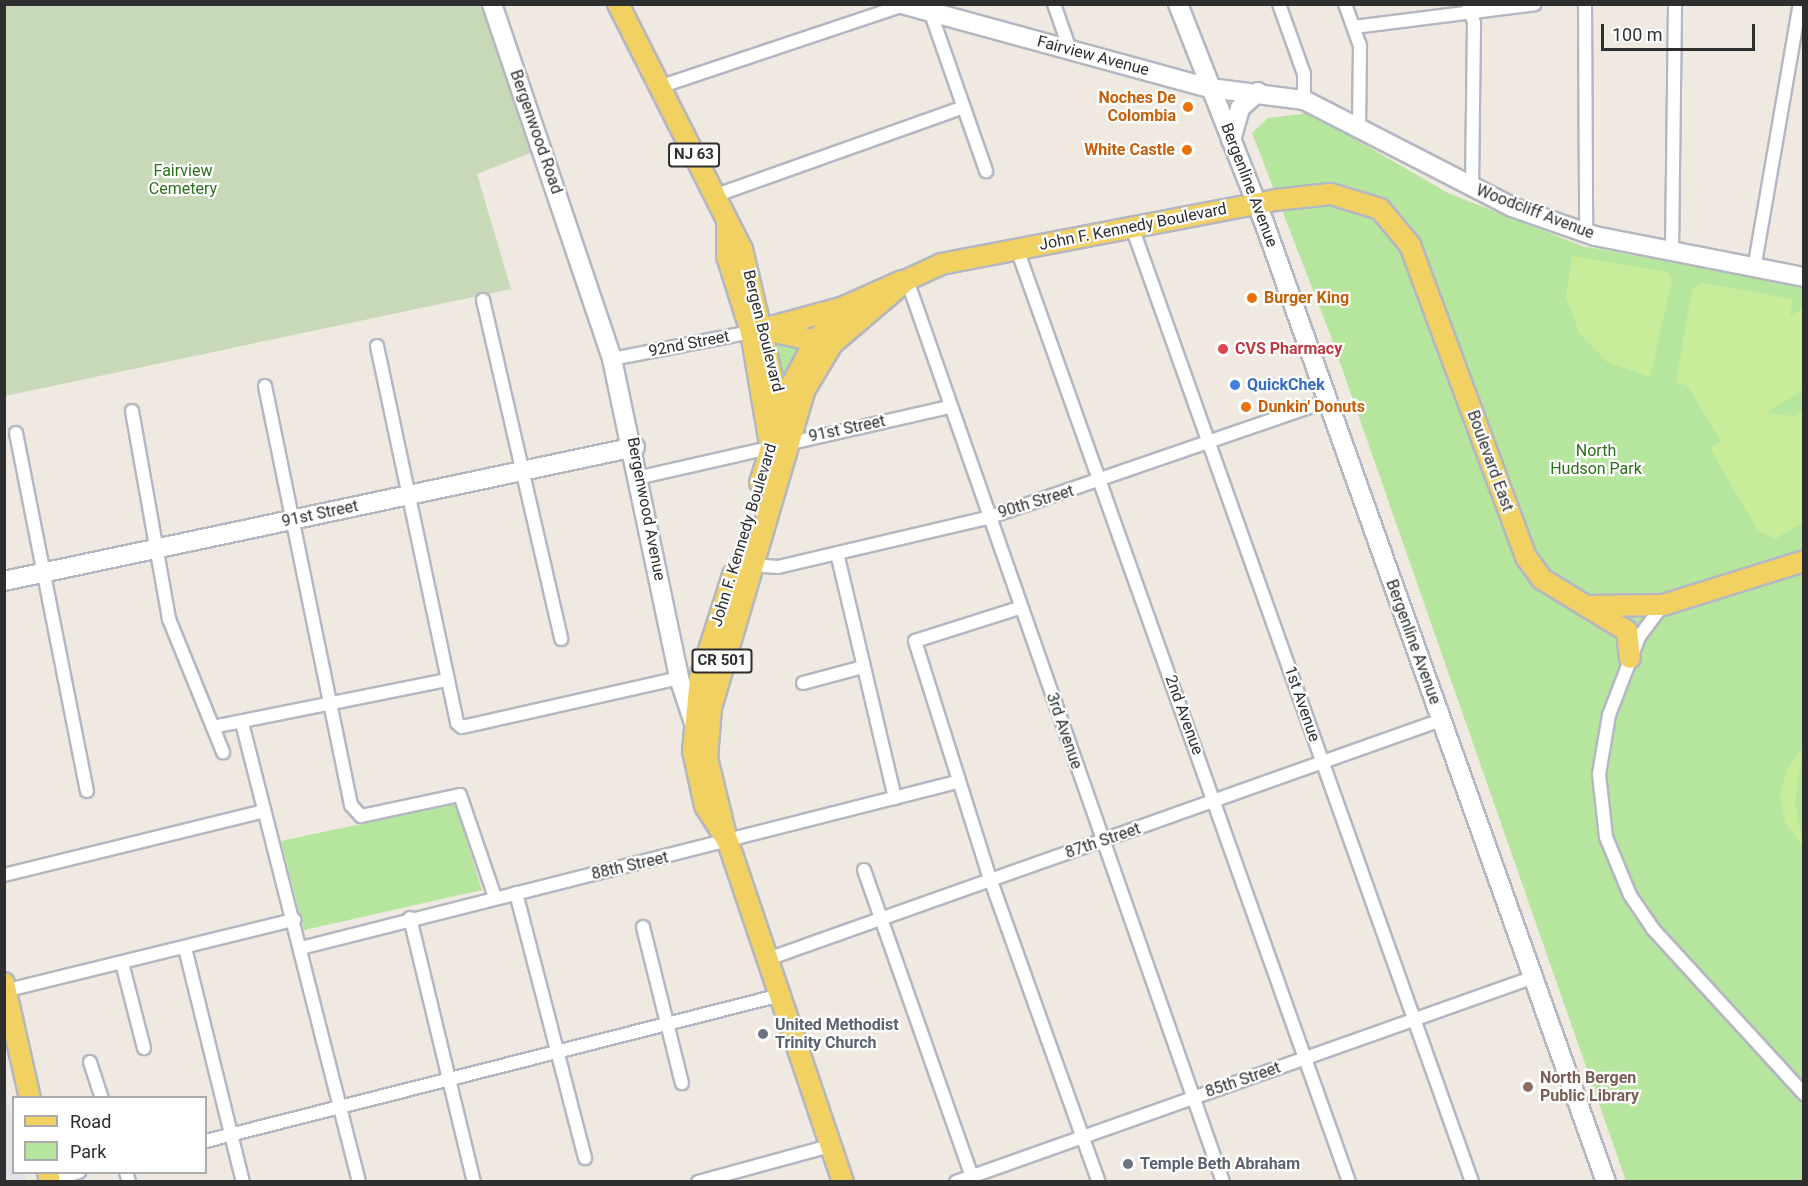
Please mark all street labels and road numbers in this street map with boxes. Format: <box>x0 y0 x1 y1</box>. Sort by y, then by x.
street label: Fairview Avenue <box>1035 32 1151 80</box>
street label: Bergenwood Road <box>506 67 566 197</box>
street label: Bergenline Avenue <box>1216 120 1282 250</box>
road number: NJ 63 <box>667 143 721 167</box>
street label: Woodcliff Avenue <box>1473 181 1597 243</box>
street label: John F. Kennedy Boulevard <box>1038 199 1228 255</box>
street label: Bergen Boulevard <box>739 268 787 394</box>
street label: 92nd Street <box>647 327 731 361</box>
street label: Boulevard East <box>1463 408 1517 514</box>
street label: 91st Street <box>807 412 887 446</box>
street label: Bergenwood Avenue <box>623 436 669 582</box>
street label: John F. Kennedy Boulevard <box>707 441 781 629</box>
street label: 90th Street <box>996 481 1076 523</box>
street label: 91st Street <box>280 497 360 531</box>
street label: Bergenline Avenue <box>1382 577 1444 707</box>
road number: CR 501 <box>690 649 754 673</box>
street label: 1st Avenue <box>1280 664 1324 744</box>
street label: 2nd Avenue <box>1161 673 1207 757</box>
street label: 3rd Avenue <box>1042 690 1086 772</box>
street label: 87th Street <box>1063 819 1143 863</box>
street label: 88th Street <box>590 848 670 884</box>
street label: 85th Street <box>1203 1058 1283 1102</box>

